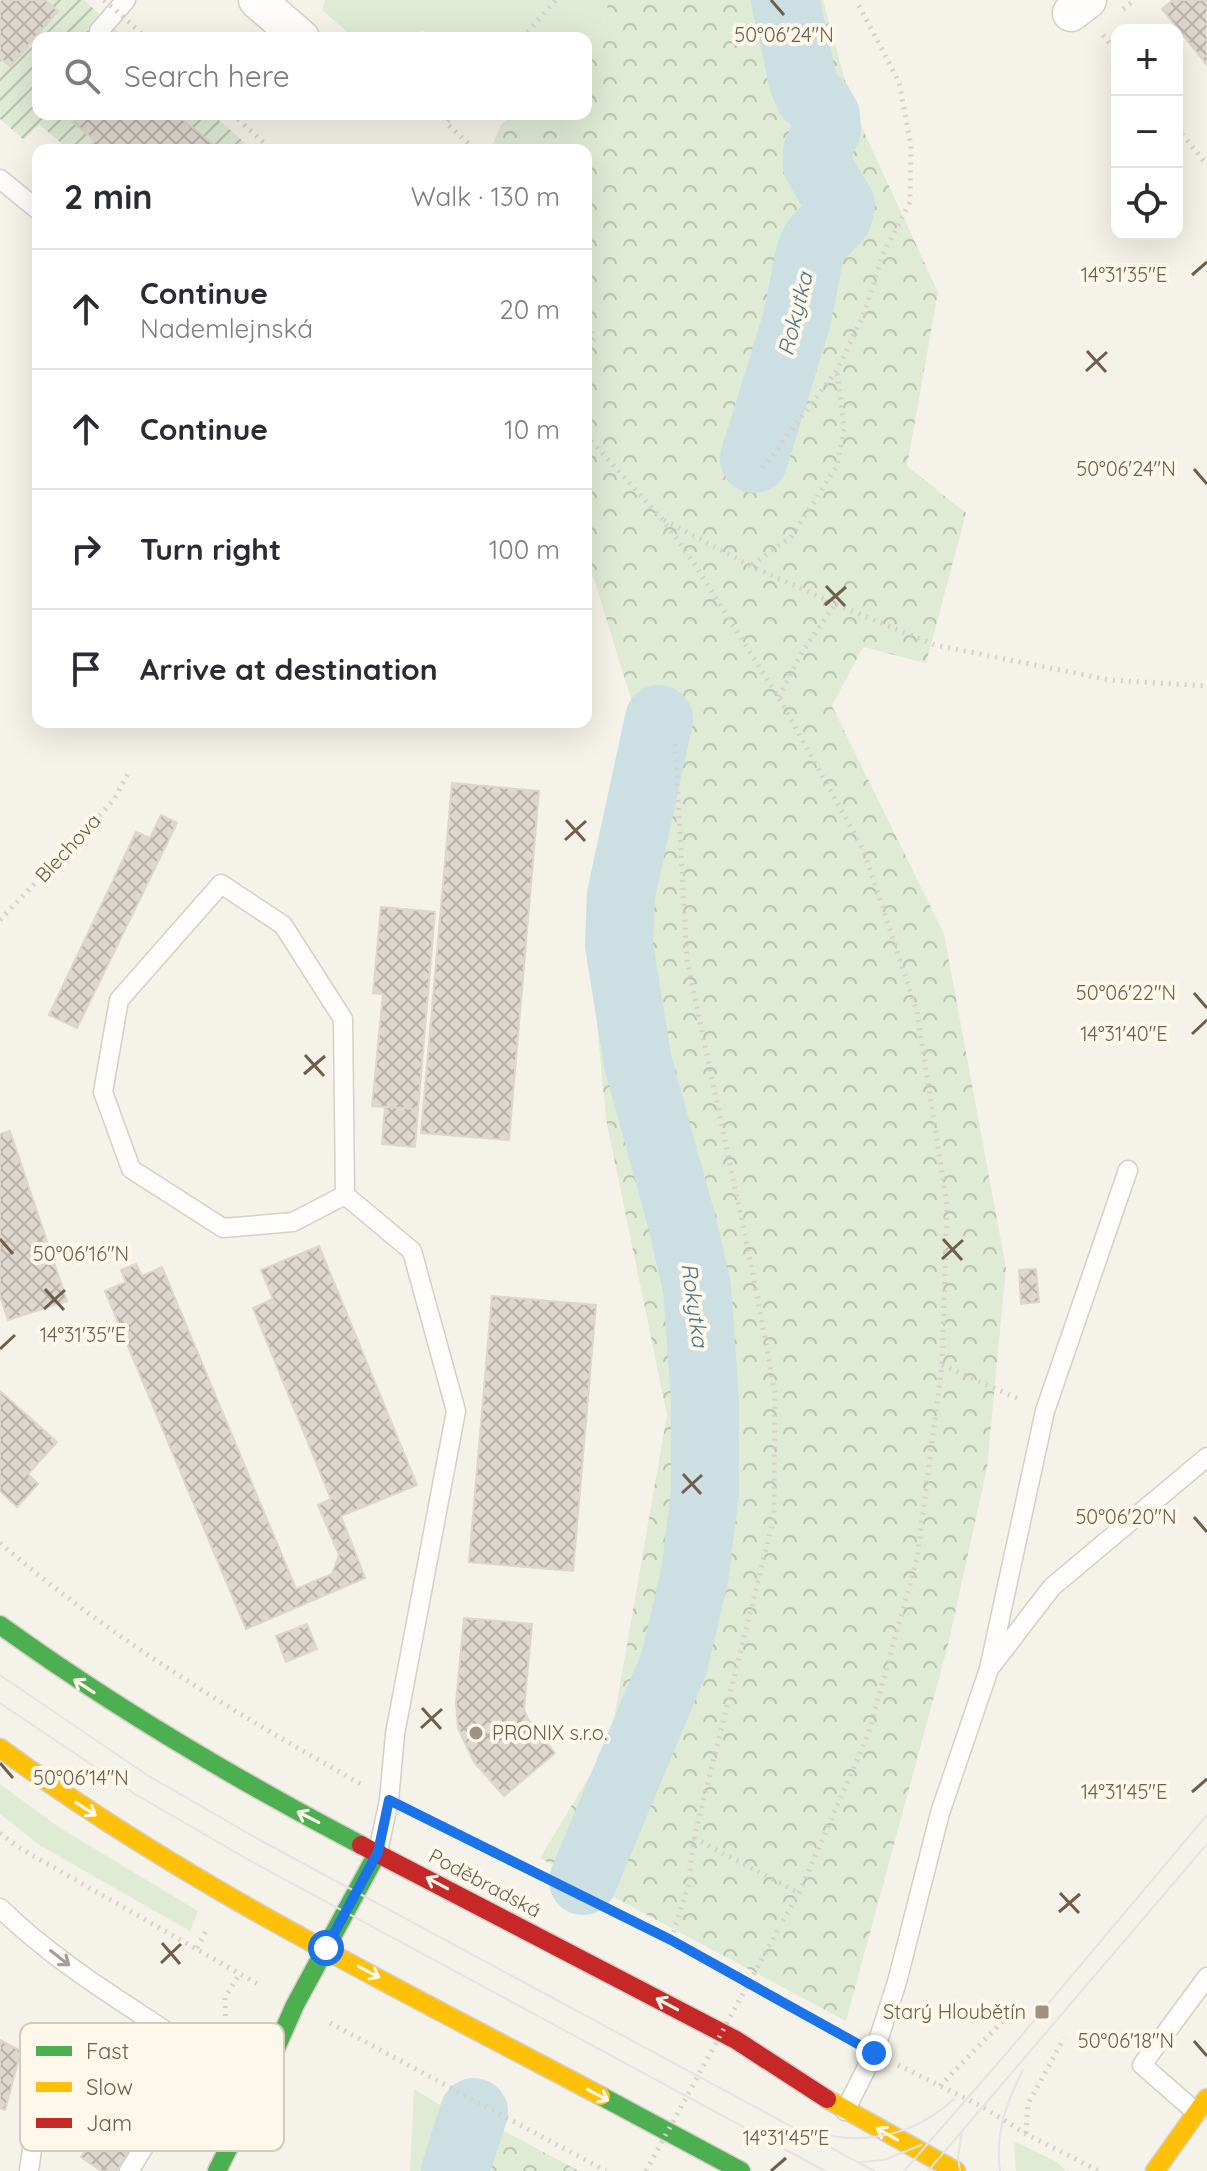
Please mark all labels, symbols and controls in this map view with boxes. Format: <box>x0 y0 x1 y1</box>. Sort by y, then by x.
text: 50°06'24"N <box>734 22 834 47</box>
map controls <box>1111 24 1183 240</box>
button: + <box>1111 24 1183 96</box>
search box <box>32 32 592 120</box>
icon: search <box>60 54 104 98</box>
text: Search here <box>124 57 290 95</box>
button: − <box>1111 96 1183 168</box>
button: locate <box>1111 168 1183 240</box>
text: 2 min <box>64 175 153 218</box>
text: Walk · 130 m <box>411 180 560 213</box>
text: 14°31'35"E <box>1081 262 1167 287</box>
water label: Rokytka <box>771 268 819 358</box>
text: Continue <box>140 274 268 312</box>
icon: ahead <box>64 287 108 331</box>
text: 20 m <box>499 293 560 326</box>
text: Nademlejnská <box>140 312 313 345</box>
icon: ahead <box>64 407 108 451</box>
text: Continue <box>140 410 268 448</box>
text: 10 m <box>504 413 560 446</box>
text: 50°06'24"N <box>1076 456 1176 481</box>
icon: right <box>64 527 108 571</box>
text: Turn right <box>140 530 281 568</box>
text: 100 m <box>489 533 560 566</box>
icon: arrive <box>64 647 108 691</box>
text: Arrive at destination <box>140 650 438 688</box>
street label: Blechova <box>29 808 106 887</box>
text: 50°06'22"N <box>1076 980 1176 1005</box>
text: 14°31'40"E <box>1080 1021 1168 1046</box>
text: 50°06'16"N <box>33 1241 129 1266</box>
water label: Rokytka <box>675 1261 715 1351</box>
text: 14°31'35"E <box>40 1322 126 1347</box>
text: 50°06'20"N <box>1075 1504 1177 1529</box>
one-way arrow <box>73 1677 96 1693</box>
place label: PRONIX s.r.o. <box>492 1720 608 1745</box>
marker: PRONIX s.r.o. <box>467 1724 485 1742</box>
text: 50°06'14"N <box>33 1765 129 1790</box>
text: 14°31'45"E <box>1081 1779 1167 1804</box>
one-way arrow <box>74 1802 97 1818</box>
one-way arrow <box>297 1809 321 1824</box>
street label: Poděbradská <box>425 1843 545 1923</box>
one-way arrow <box>426 1874 449 1890</box>
route start <box>308 1930 344 1966</box>
one-way arrow <box>49 1950 70 1967</box>
one-way arrow <box>357 1964 381 1980</box>
one-way arrow <box>656 1995 679 2011</box>
place label: Starý Hloubětín <box>883 1999 1026 2024</box>
marker: Starý Hloubětín <box>1033 2003 1051 2021</box>
legend <box>20 2023 284 2151</box>
text: 50°06'18"N <box>1078 2028 1174 2053</box>
route end <box>856 2035 892 2071</box>
text: Fast <box>86 2037 129 2065</box>
text: Slow <box>86 2073 133 2101</box>
one-way arrow <box>586 2087 610 2103</box>
text: Jam <box>86 2109 132 2137</box>
text: 14°31'45"E <box>743 2125 829 2150</box>
one-way arrow <box>876 2126 900 2141</box>

